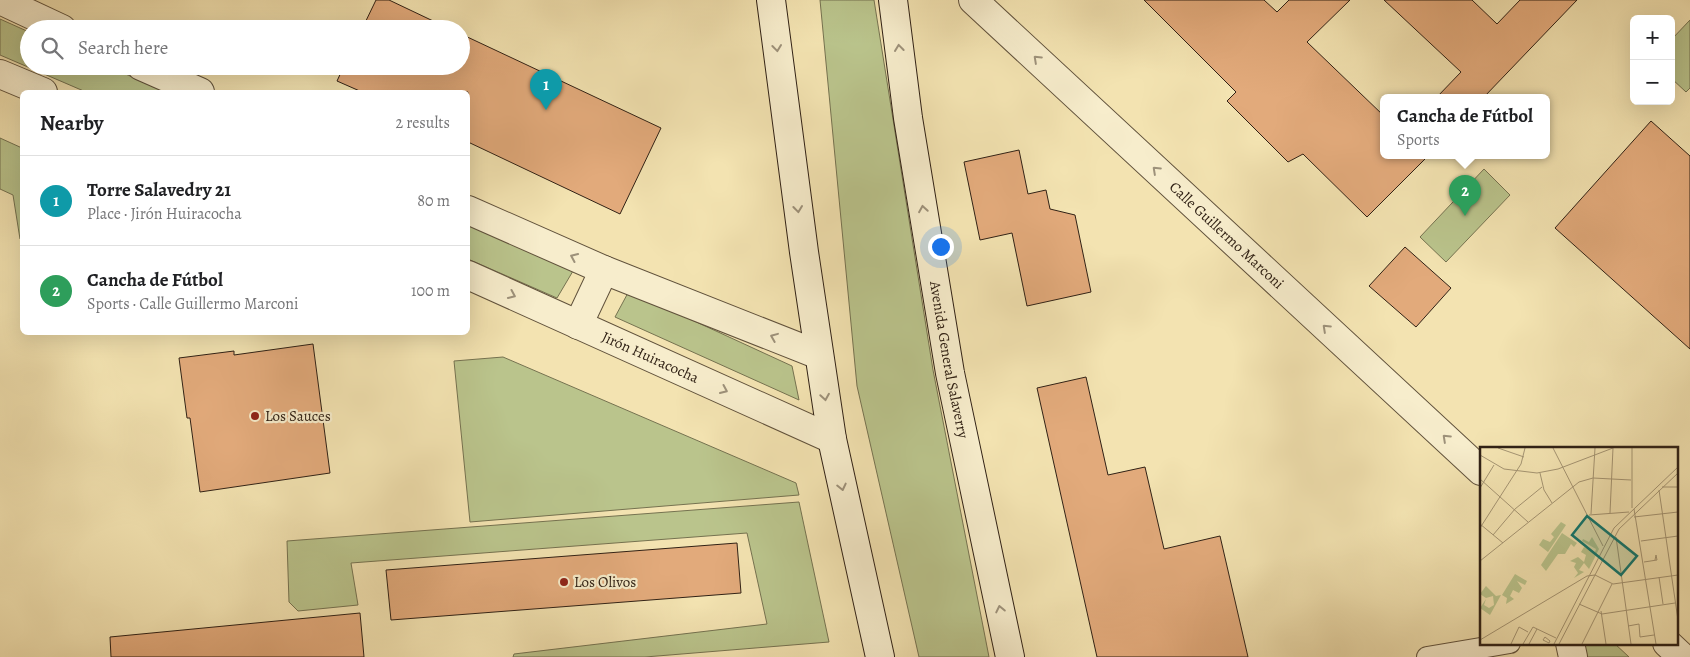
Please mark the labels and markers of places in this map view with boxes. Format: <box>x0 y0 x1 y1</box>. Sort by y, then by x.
pin: 1 <box>530 69 562 110</box>
pin: 2 <box>1449 175 1481 216</box>
place label: Los Sauces <box>265 406 331 426</box>
marker: Los Sauces <box>249 410 261 422</box>
place label: Los Olivos <box>574 572 636 592</box>
marker: Los Olivos <box>558 576 570 588</box>

